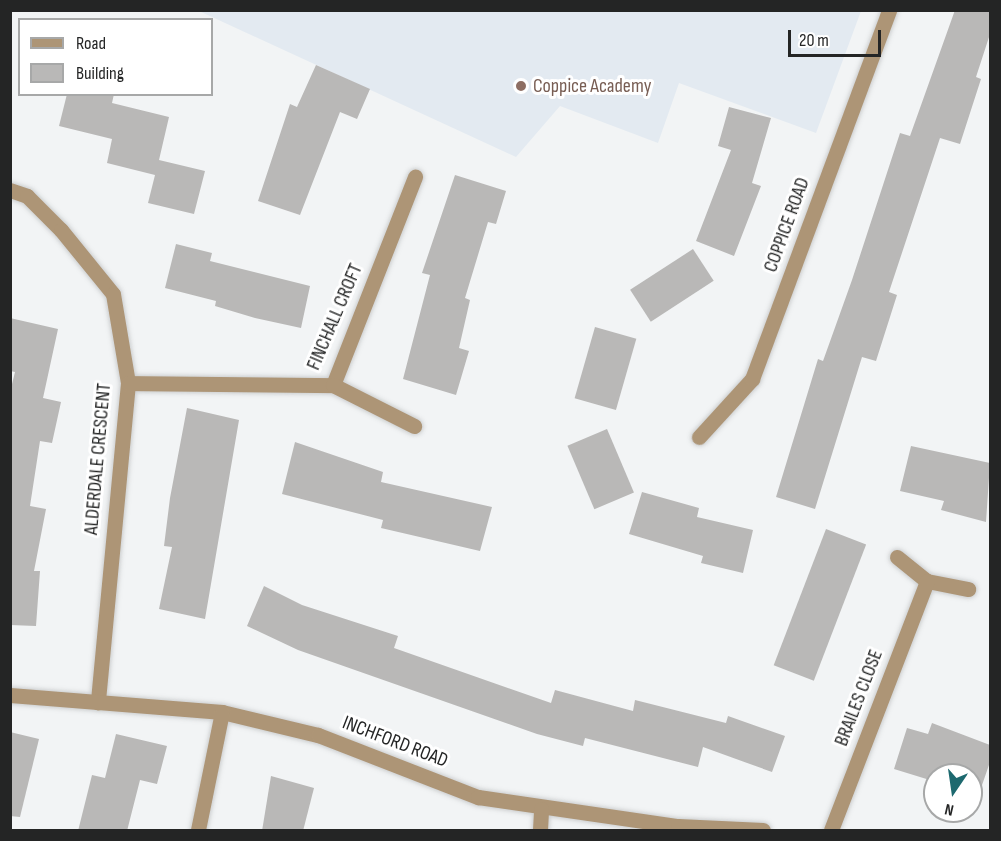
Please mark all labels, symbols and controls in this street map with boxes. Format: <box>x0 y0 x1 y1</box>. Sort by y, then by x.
legend <box>18 18 213 96</box>
scale bar <box>791 18 884 56</box>
text: 20 m <box>799 30 829 51</box>
text: Road <box>76 33 106 54</box>
text: Building <box>76 63 124 84</box>
place label: Coppice Academy <box>533 74 651 98</box>
marker: Coppice Academy <box>514 79 528 93</box>
street label: COPPICE ROAD <box>759 175 815 275</box>
street label: FINCHALL CROFT <box>302 260 368 374</box>
street label: ALDERDALE CRESCENT <box>79 382 117 536</box>
street label: BRAILES CLOSE <box>830 646 888 750</box>
street label: INCHFORD ROAD <box>339 711 451 773</box>
north arrow <box>923 763 983 823</box>
text: N <box>943 799 956 819</box>

